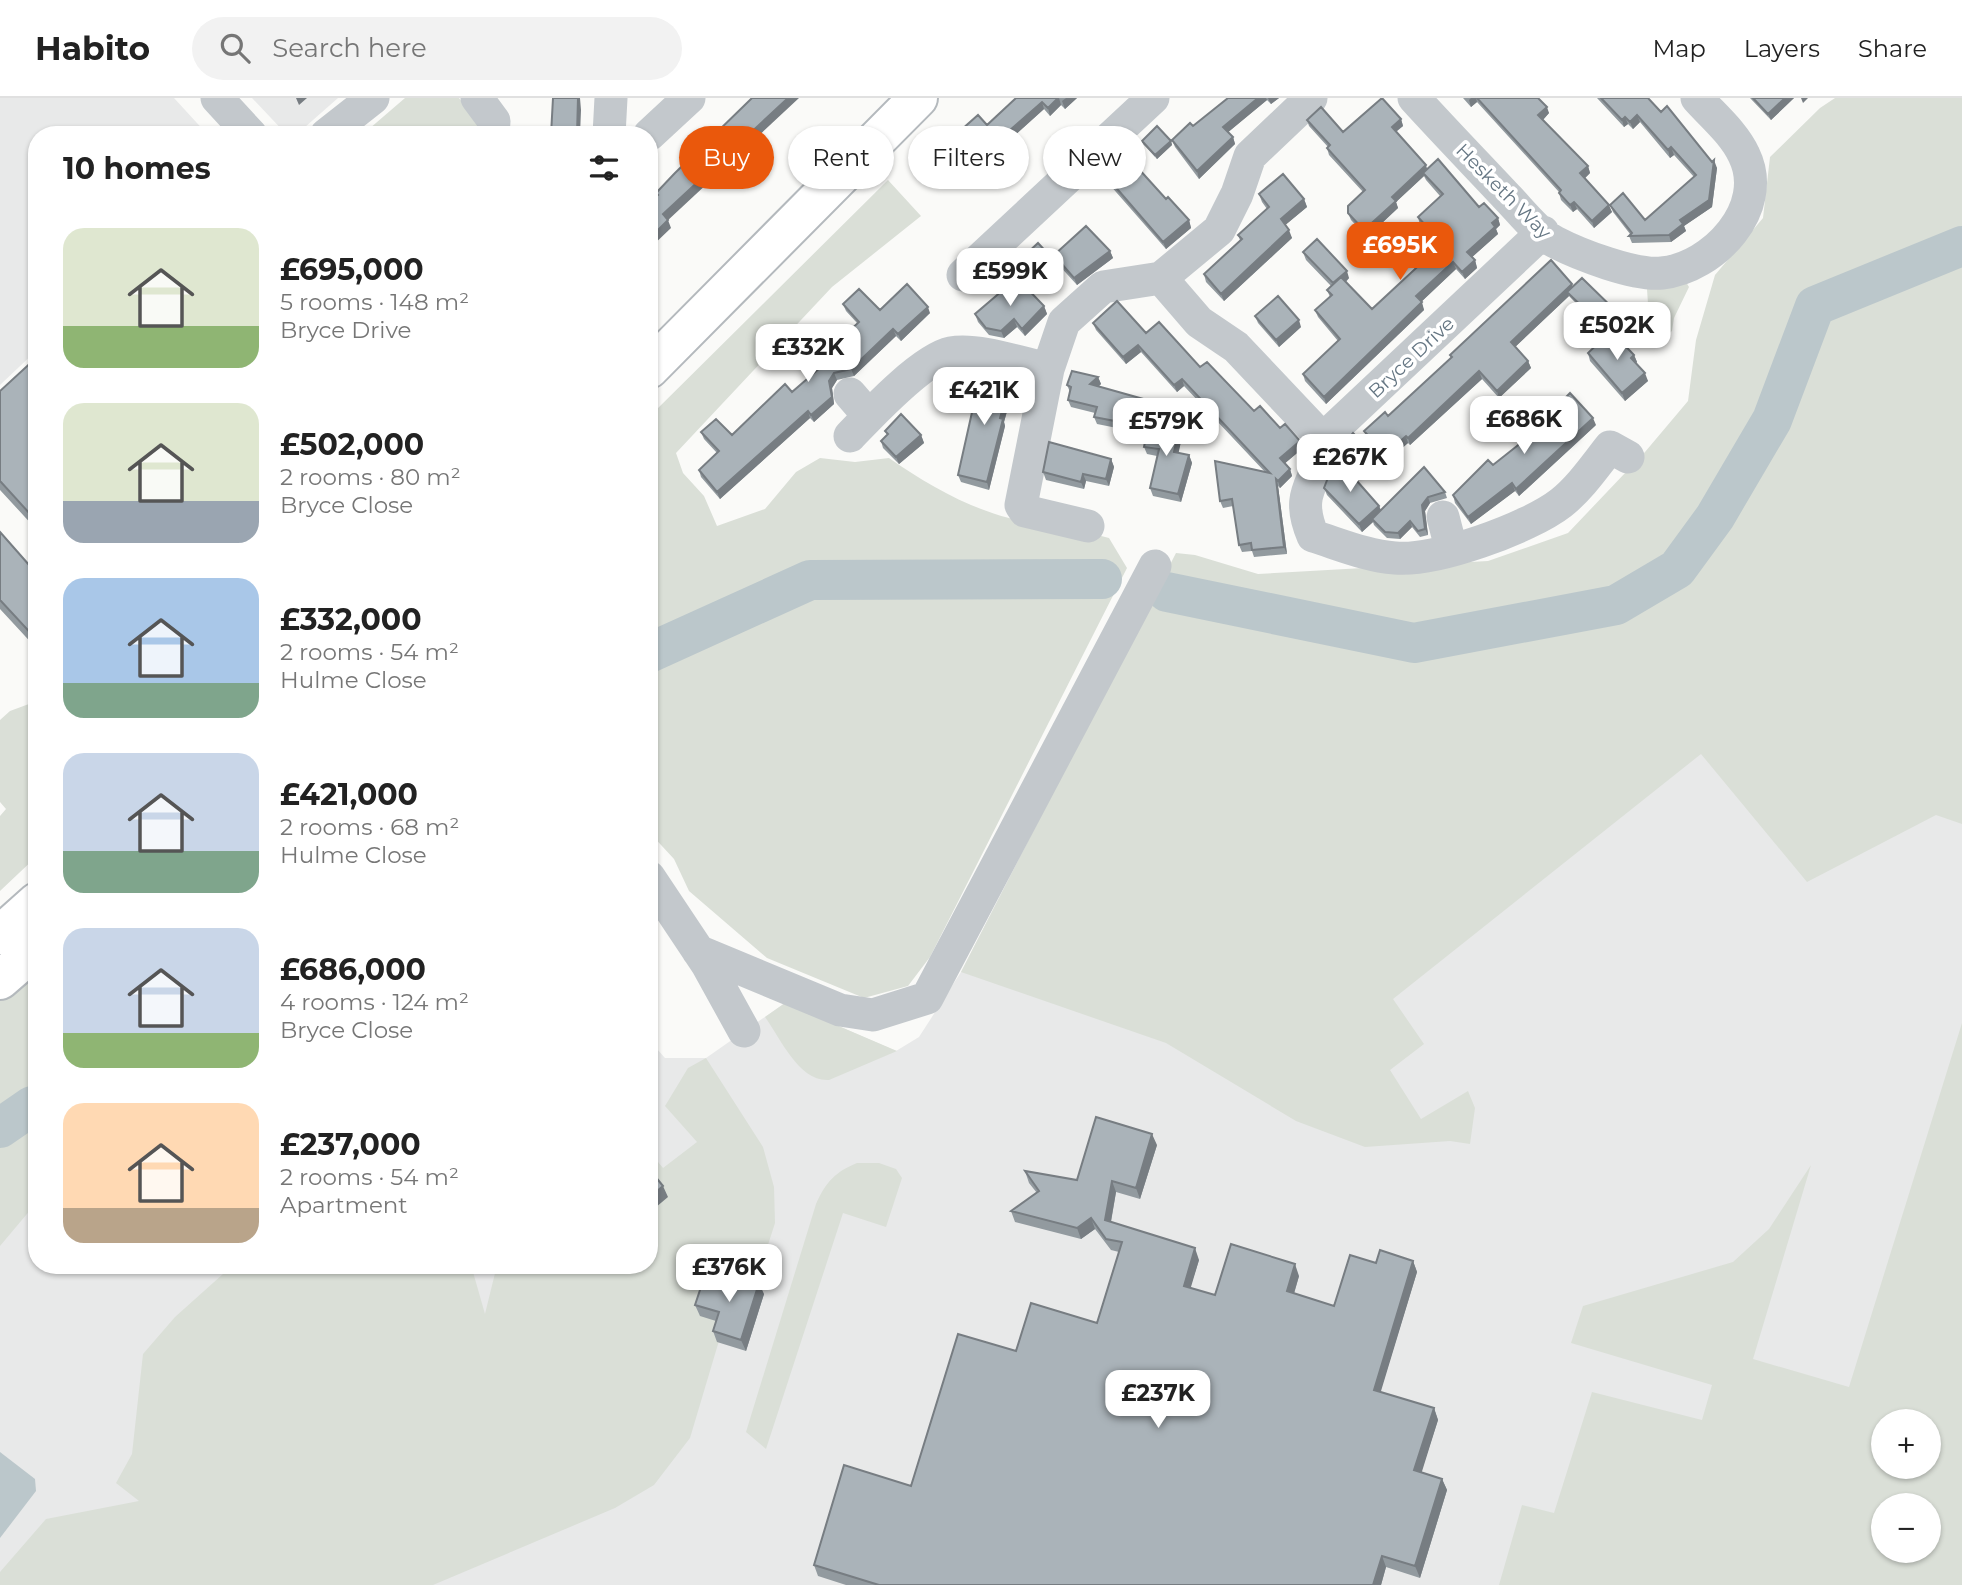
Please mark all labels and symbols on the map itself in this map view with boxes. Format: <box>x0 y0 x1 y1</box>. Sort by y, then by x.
street label: Hesketh Way <box>1451 139 1557 244</box>
pin: £695K <box>1351 222 1449 282</box>
pin: £599K <box>961 248 1059 308</box>
pin: £502K <box>1568 302 1666 362</box>
street label: Bryce Drive <box>1364 312 1459 403</box>
pin: £332K <box>759 324 857 384</box>
pin: £421K <box>935 368 1033 427</box>
pin: £686K <box>1475 396 1573 456</box>
pin: £579K <box>1117 398 1215 458</box>
pin: £267K <box>1301 434 1399 494</box>
pin: £376K <box>680 1244 778 1304</box>
pin: £237K <box>1109 1370 1207 1430</box>

